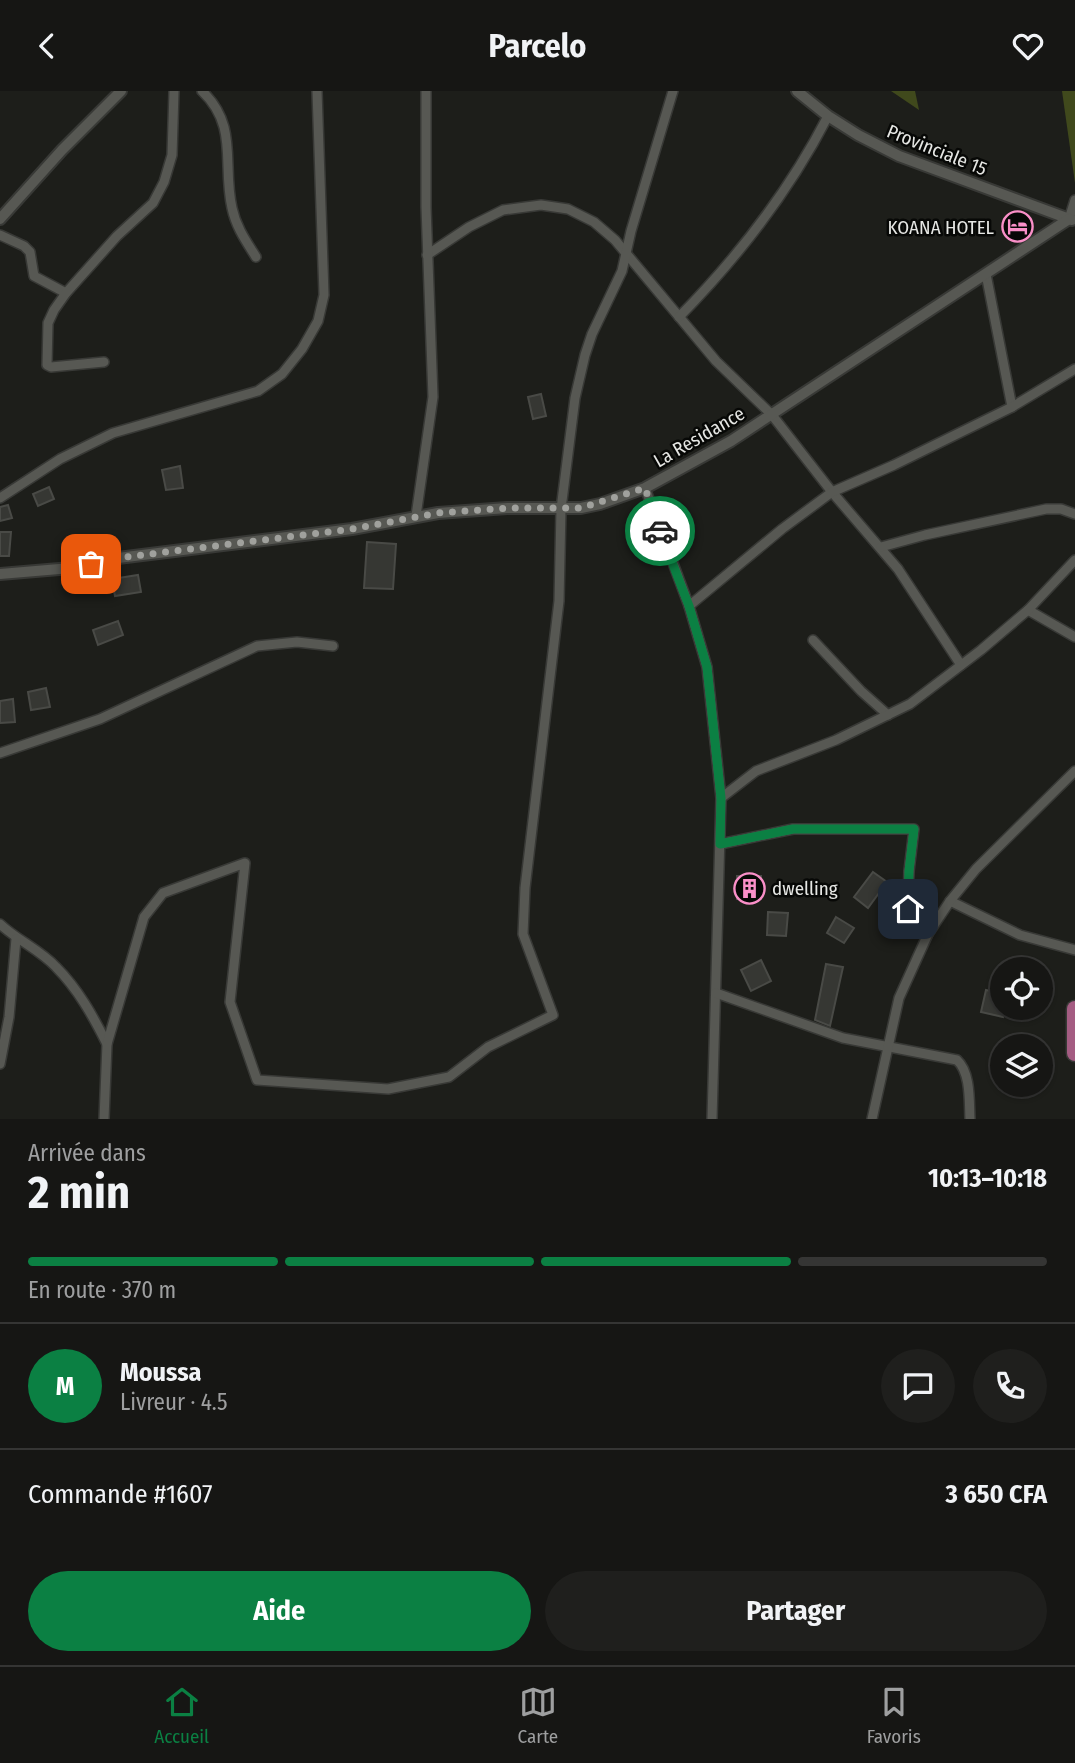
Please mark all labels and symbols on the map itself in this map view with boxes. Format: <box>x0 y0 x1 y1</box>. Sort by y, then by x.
street label: Provinciale 15 <box>884 120 990 180</box>
hotel icon: KOANA HOTEL <box>1000 210 1034 244</box>
place label: KOANA HOTEL <box>888 216 995 239</box>
street label: La Residance <box>649 402 749 472</box>
courier <box>625 496 695 566</box>
pin <box>61 534 121 594</box>
building icon: dwelling <box>732 871 766 905</box>
place label: dwelling <box>772 877 838 900</box>
pin <box>878 879 938 939</box>

